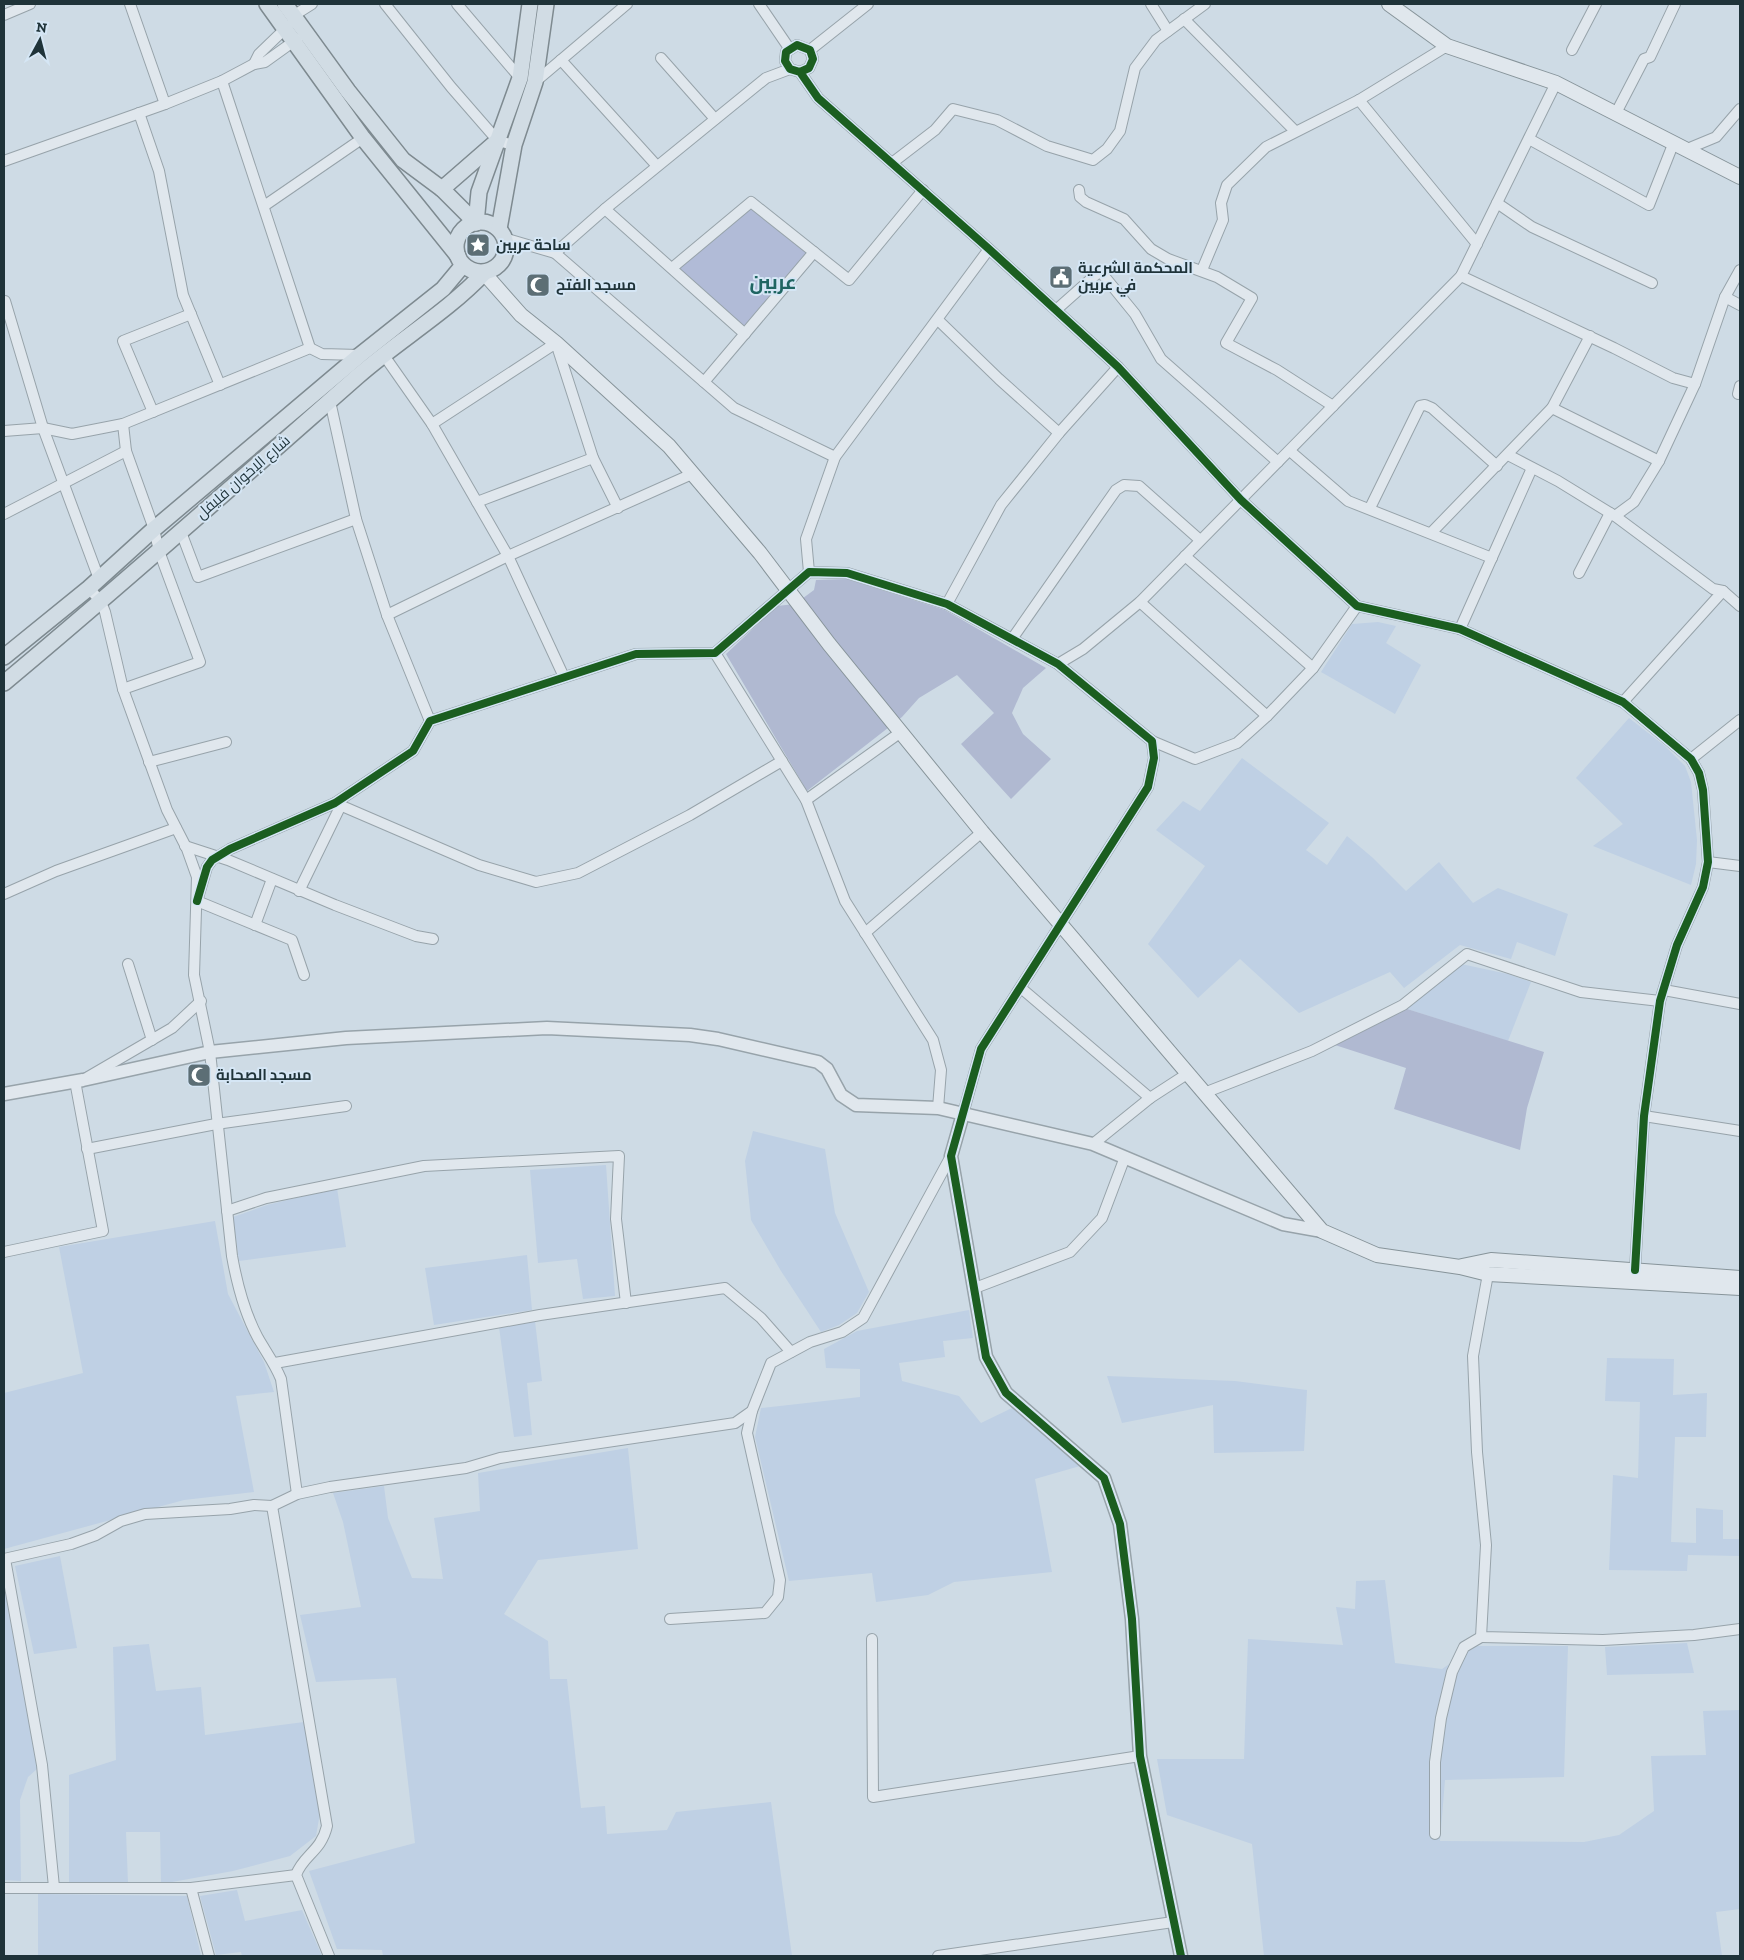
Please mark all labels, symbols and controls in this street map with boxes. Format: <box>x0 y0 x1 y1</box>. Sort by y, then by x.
north arrow <box>15 15 65 65</box>
text: N <box>35 19 48 37</box>
place icon: ساحة عربين <box>465 232 491 258</box>
place label: ساحة عربين <box>496 236 571 254</box>
place label: المحكمة الشرعية في عربين <box>1078 259 1193 297</box>
public building icon: المحكمة الشرعية في عربين <box>1048 264 1074 290</box>
district label: عربين <box>750 270 797 294</box>
mosque icon: مسجد الفتح <box>525 272 551 298</box>
place label: مسجد الفتح <box>556 276 636 295</box>
street label: شارع الإخوان فليفل <box>192 431 295 524</box>
mosque icon: مسجد الصحابة <box>186 1062 212 1088</box>
place label: مسجد الصحابة <box>216 1066 312 1084</box>

